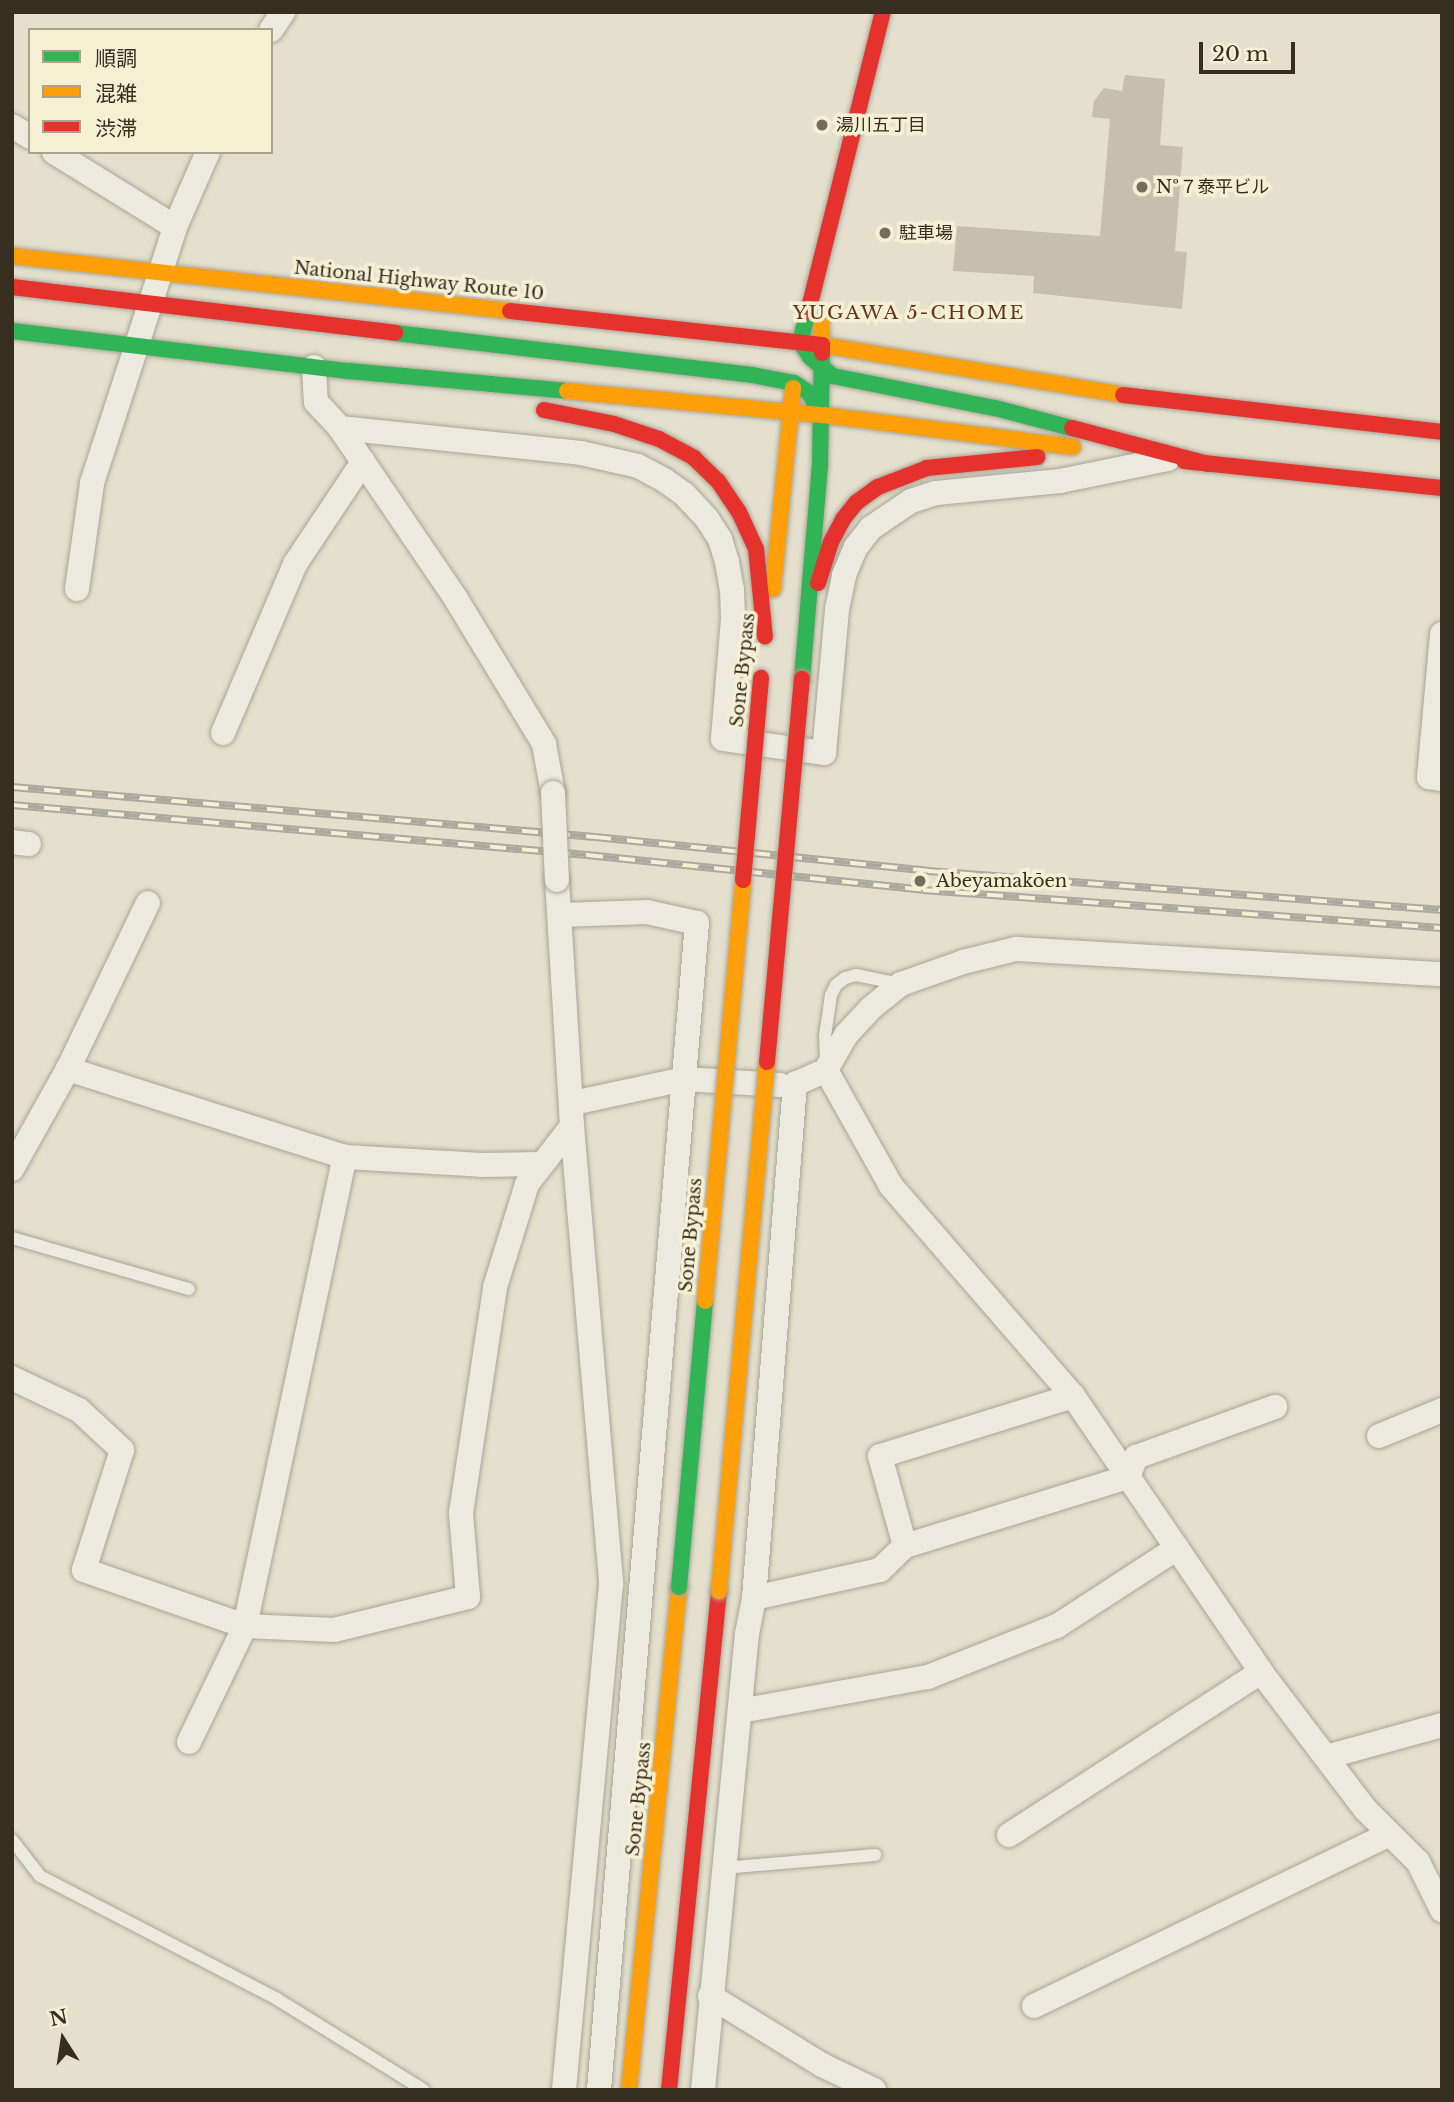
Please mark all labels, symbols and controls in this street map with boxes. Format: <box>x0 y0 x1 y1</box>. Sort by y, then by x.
legend <box>28 28 273 154</box>
scale bar <box>1202 28 1298 72</box>
text: 20 m <box>1212 41 1269 67</box>
text: 順調 <box>95 46 137 72</box>
text: 混雑 <box>95 81 137 107</box>
place label: 湯川五丁目 <box>836 114 926 136</box>
text: 渋滞 <box>95 116 137 142</box>
marker: 湯川五丁目 <box>814 117 830 133</box>
place label: №７泰平ビル <box>1156 176 1269 198</box>
marker: №７泰平ビル <box>1134 179 1150 195</box>
place label: 駐車場 <box>899 222 953 244</box>
marker: 駐車場 <box>877 225 893 241</box>
street label: National Highway Route 10 <box>293 257 545 305</box>
district label: YUGAWA 5-CHOME <box>794 302 1024 324</box>
street label: Sone Bypass <box>726 612 760 728</box>
place label: Abeyamakōen <box>936 870 1067 892</box>
marker: Abeyamakōen <box>910 871 930 891</box>
street label: Sone Bypass <box>675 1177 707 1293</box>
street label: Sone Bypass <box>622 1741 656 1857</box>
north arrow <box>28 2004 98 2074</box>
text: N <box>47 2005 70 2031</box>

